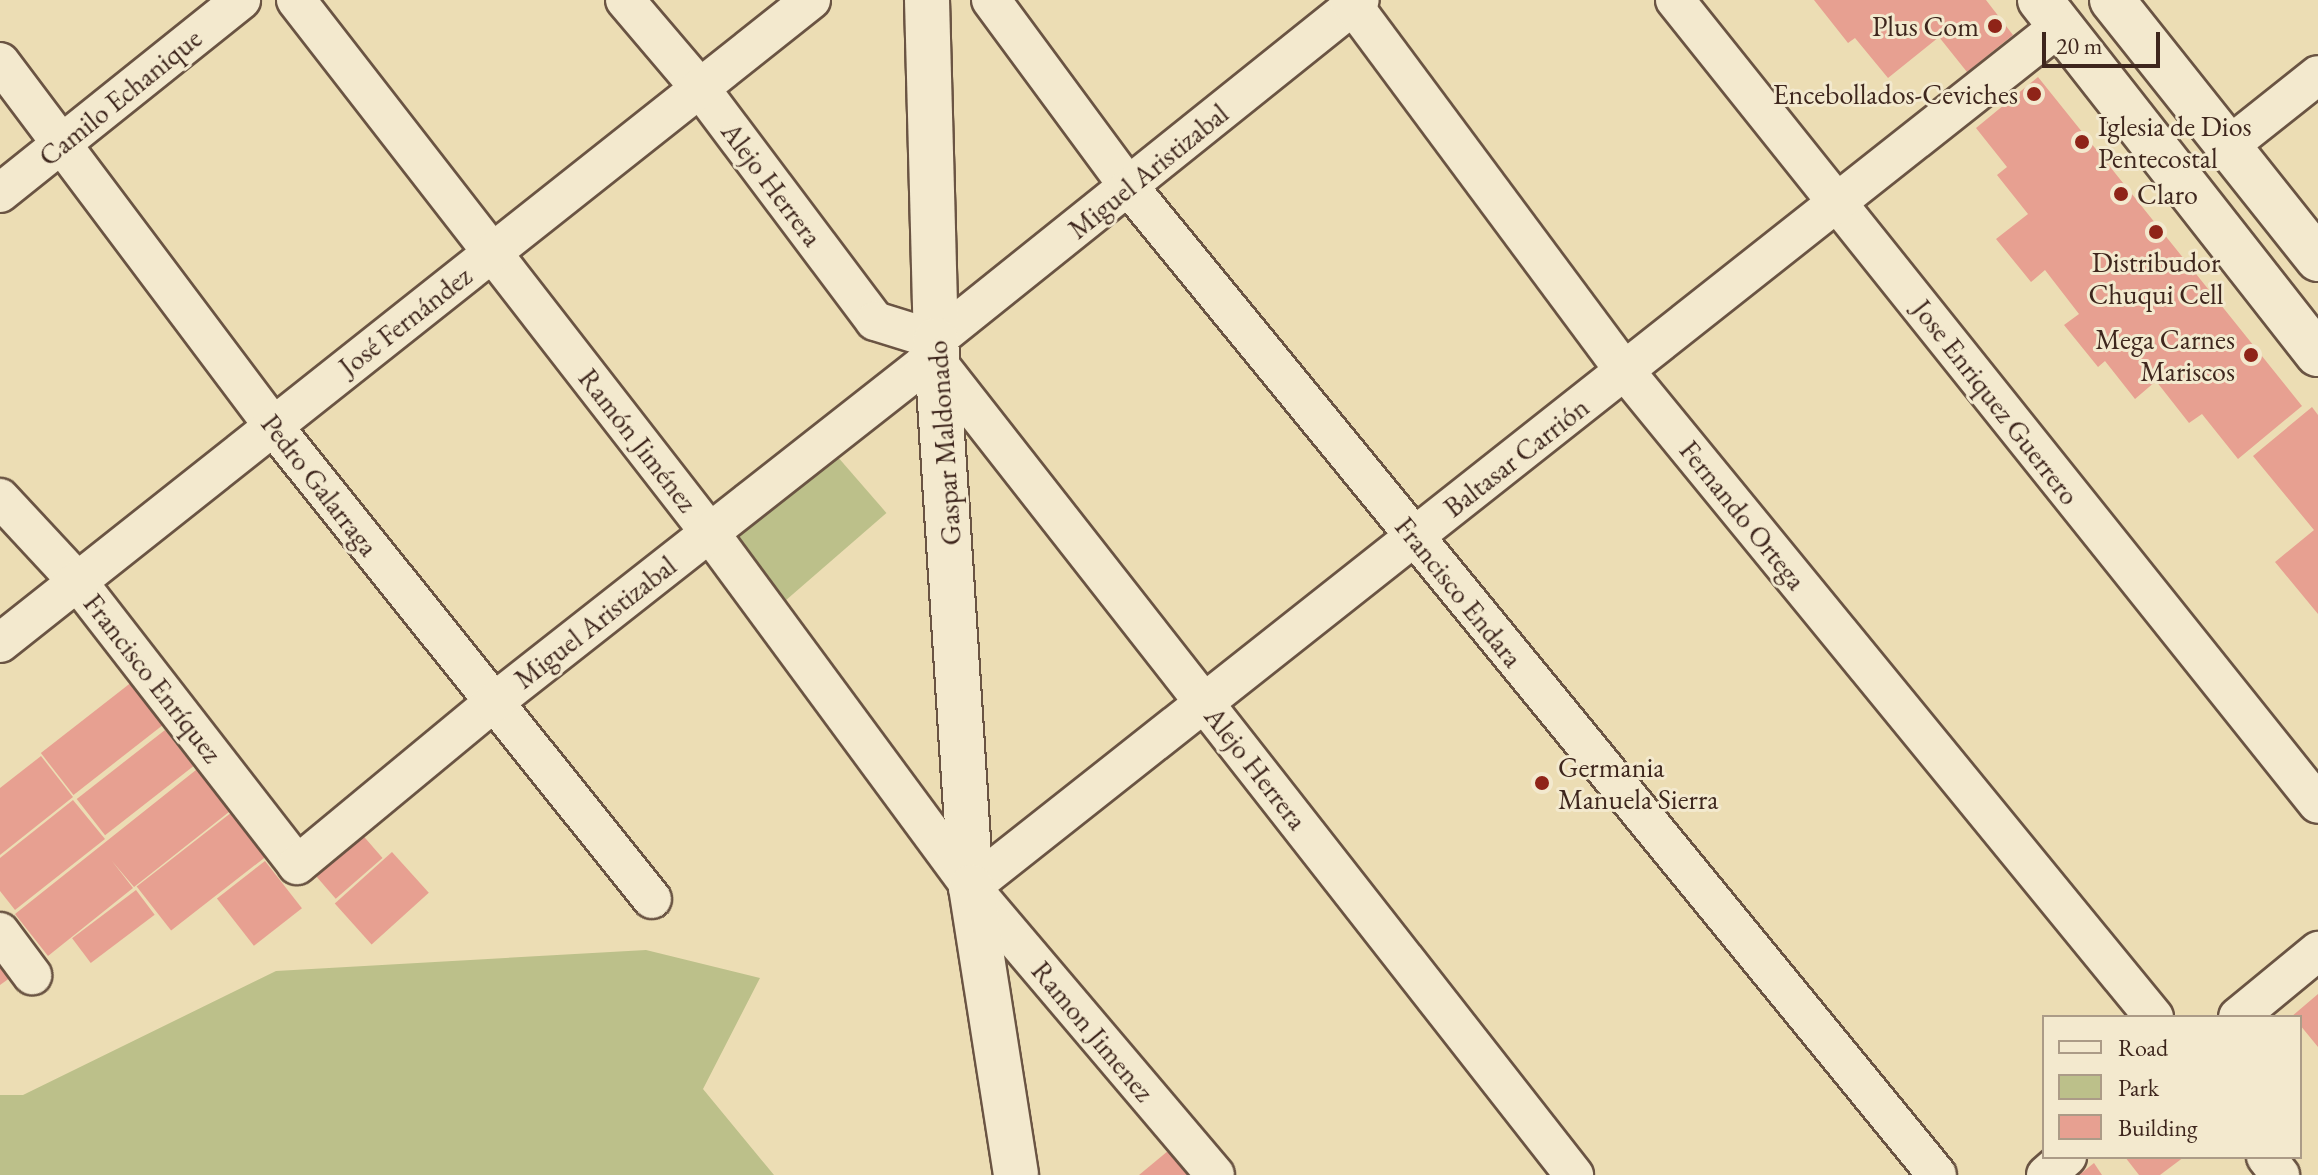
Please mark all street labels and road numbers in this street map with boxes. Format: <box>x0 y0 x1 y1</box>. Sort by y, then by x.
street label: Camilo Echanique <box>32 21 208 173</box>
street label: Miguel Aristizabal <box>1061 96 1235 246</box>
street label: Alejo Herrera <box>714 115 830 253</box>
street label: José Fernández <box>332 259 478 383</box>
street label: Jose Enriquez Guerrero <box>1905 293 2087 511</box>
street label: Gaspar Maldonado <box>920 339 968 547</box>
street label: Ramón Jiménez <box>572 362 704 518</box>
street label: Baltasar Carrión <box>1437 390 1595 524</box>
street label: Pedro Galarraga <box>254 408 386 562</box>
street label: Fernando Ortega <box>1673 434 1813 596</box>
street label: Francisco Endara <box>1388 510 1530 674</box>
street label: Miguel Aristizabal <box>507 548 683 696</box>
street label: Francisco Enríquez <box>77 587 229 769</box>
street label: Alejo Herrera <box>1198 700 1314 836</box>
street label: Ramon Jimenez <box>1025 954 1161 1108</box>

